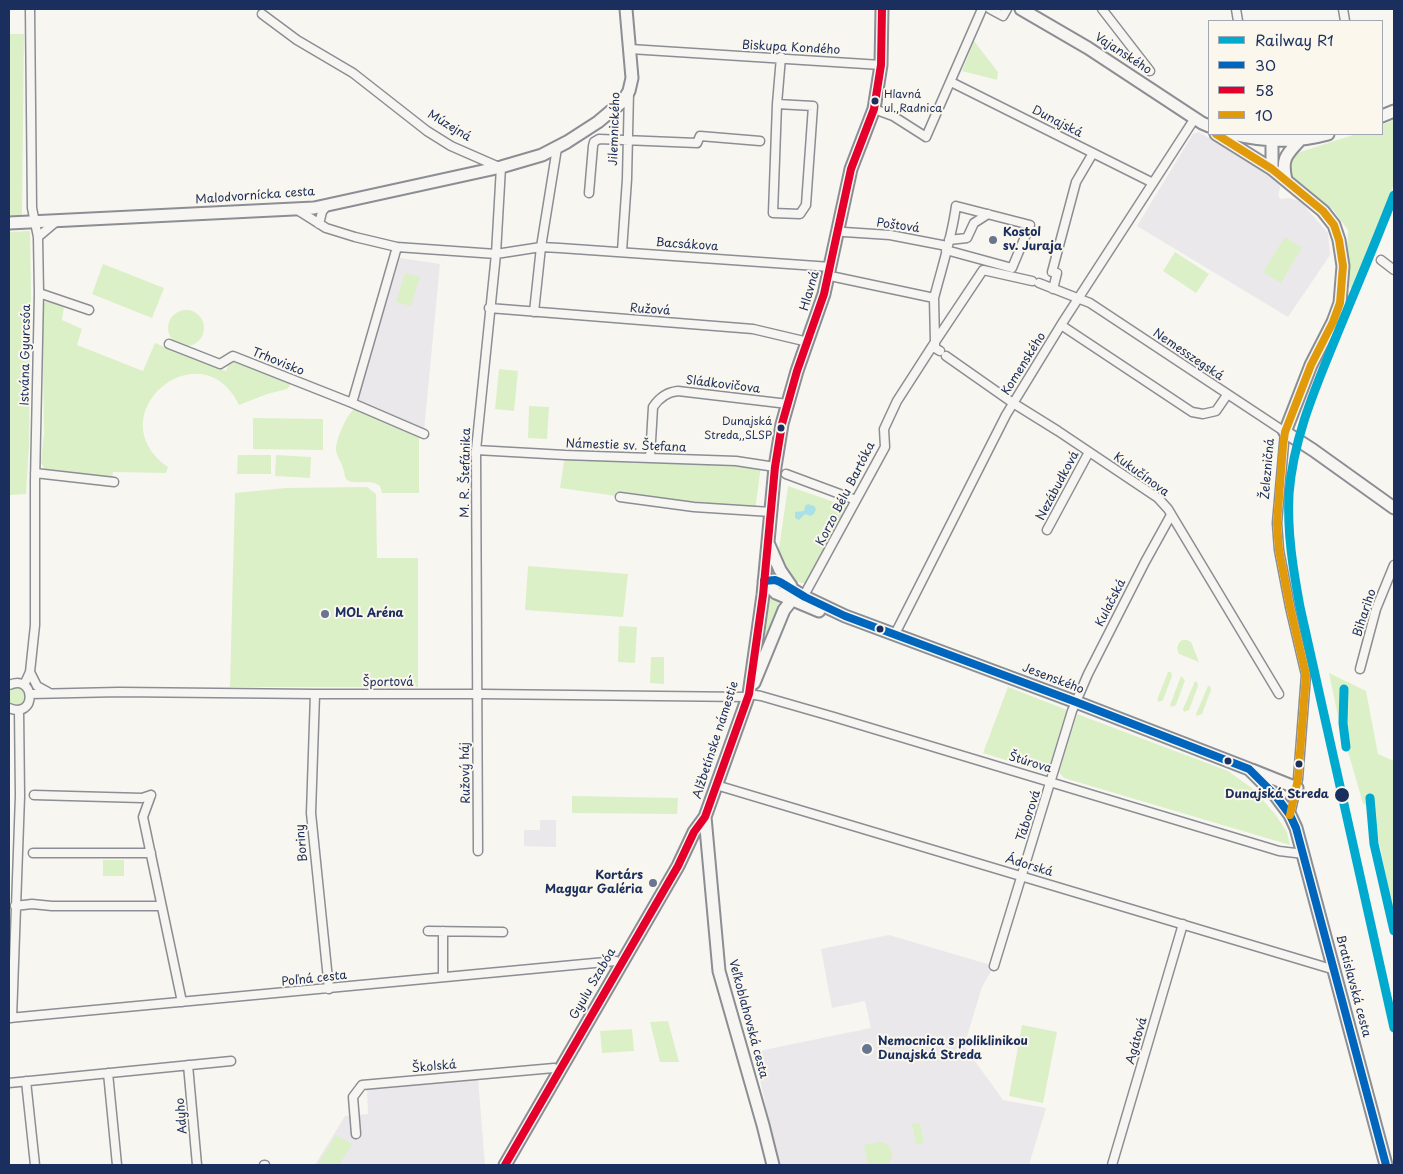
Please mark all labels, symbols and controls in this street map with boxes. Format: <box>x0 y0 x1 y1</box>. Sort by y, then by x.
legend <box>1208 20 1383 135</box>
text: Railway R1 <box>1255 28 1334 51</box>
street label: Vajanského <box>1092 30 1154 78</box>
street label: Biskupa Kondého <box>741 38 841 58</box>
text: 30 <box>1255 53 1276 76</box>
text: 58 <box>1255 78 1274 101</box>
place label: Hlavná ul.,Radnica <box>884 88 942 114</box>
street label: Jilemnického <box>607 92 623 166</box>
marker: Hlavná ul.,Radnica <box>870 96 880 106</box>
street label: Dunajská <box>1029 103 1085 141</box>
text: 10 <box>1255 103 1273 126</box>
street label: Múzejná <box>425 107 473 145</box>
street label: Malodvornícka cesta <box>195 185 315 207</box>
street label: Poštová <box>875 216 921 236</box>
place label: Kostol sv. Juraja <box>1003 226 1062 254</box>
marker: Kostol sv. Juraja <box>987 234 999 246</box>
street label: Bacsákova <box>655 236 719 254</box>
street label: Hlavná <box>797 270 823 312</box>
street label: Ružová <box>629 301 671 319</box>
street label: Istvána Gyurcsóa <box>18 304 34 406</box>
street label: Nemesszegská <box>1150 326 1226 384</box>
street label: Komenského <box>999 330 1049 398</box>
street label: Trhovisko <box>250 345 306 379</box>
street label: Sládkovičova <box>685 373 761 397</box>
place label: Dunajská Streda,,SLSP <box>704 415 772 441</box>
marker: Dunajská Streda,,SLSP <box>776 423 786 433</box>
street label: M. R. Štefánika <box>458 428 474 518</box>
street label: Námestie sv. Štefana <box>565 437 687 455</box>
street label: Železničná <box>1258 438 1278 500</box>
street label: Korzo Bélu Bartóka <box>814 440 878 548</box>
street label: Nezábudková <box>1034 449 1082 523</box>
street label: Kukučínova <box>1110 450 1172 500</box>
street label: Kulačská <box>1093 577 1129 629</box>
street label: Bihariho <box>1351 587 1379 639</box>
place label: MOL Aréna <box>335 607 404 621</box>
marker: MOL Aréna <box>319 608 331 620</box>
unlabelled marker <box>875 624 885 634</box>
street label: Jesenského <box>1020 661 1086 697</box>
street label: Športová <box>362 676 414 690</box>
street label: Alžbetínske námestie <box>690 679 742 801</box>
street label: Ružový háj <box>458 742 474 804</box>
street label: Štúrova <box>1007 750 1053 776</box>
unlabelled marker <box>1223 756 1233 766</box>
unlabelled marker <box>1294 759 1304 769</box>
marker: Dunajská Streda <box>1333 786 1351 804</box>
street label: Táborová <box>1014 788 1044 844</box>
place label: Dunajská Streda <box>1225 788 1329 802</box>
street label: Boriny <box>293 824 311 862</box>
street label: Ádorská <box>1004 852 1054 880</box>
place label: Kortárs Magyar Galéria <box>545 869 643 897</box>
marker: Kortárs Magyar Galéria <box>647 877 659 889</box>
street label: Bratislavská cesta <box>1332 933 1374 1039</box>
street label: Gyulu Szabóa <box>567 946 619 1022</box>
street label: Veľkoblahovská cesta <box>725 958 771 1080</box>
street label: Poľná cesta <box>281 968 347 990</box>
street label: Agátová <box>1123 1016 1151 1066</box>
place label: Nemocnica s poliklinikou Dunajská Streda <box>878 1035 1028 1063</box>
marker: Nemocnica s poliklinikou Dunajská Streda <box>860 1042 874 1056</box>
street label: Školská <box>411 1058 457 1076</box>
street label: Adyho <box>173 1097 191 1135</box>

